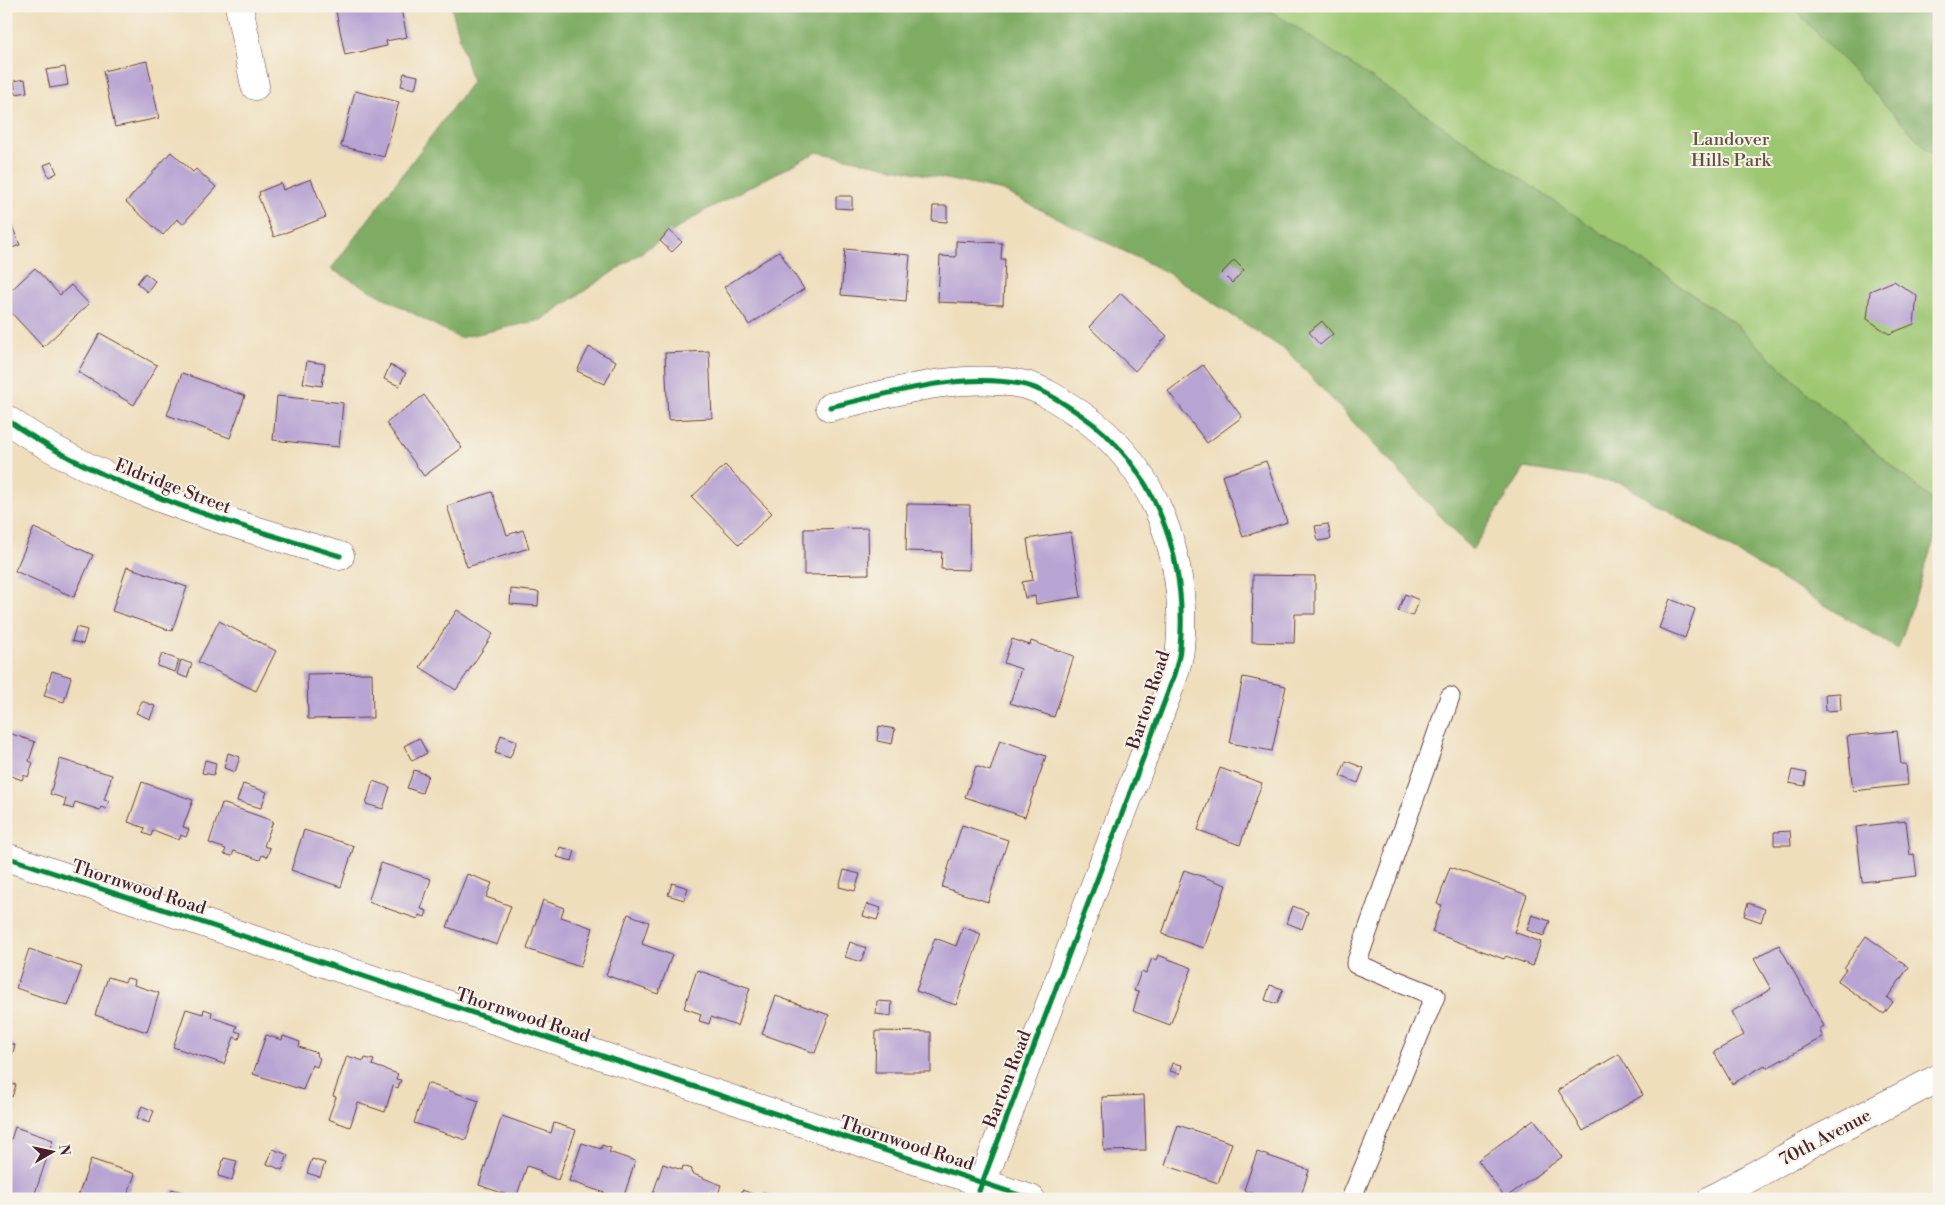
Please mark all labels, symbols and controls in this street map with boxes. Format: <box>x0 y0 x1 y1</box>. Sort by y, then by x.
park label: Landover Hills Park <box>1691 128 1773 172</box>
street label: Eldridge Street <box>111 454 235 519</box>
street label: Barton Road <box>1121 647 1175 753</box>
street label: Thornwood Road <box>69 855 210 920</box>
street label: Thornwood Road <box>453 983 594 1048</box>
street label: Barton Road <box>978 1026 1037 1132</box>
street label: 70th Avenue <box>1775 1104 1875 1171</box>
street label: Thornwood Road <box>837 1111 978 1176</box>
north arrow <box>28 1128 78 1178</box>
text: N <box>54 1143 74 1157</box>

